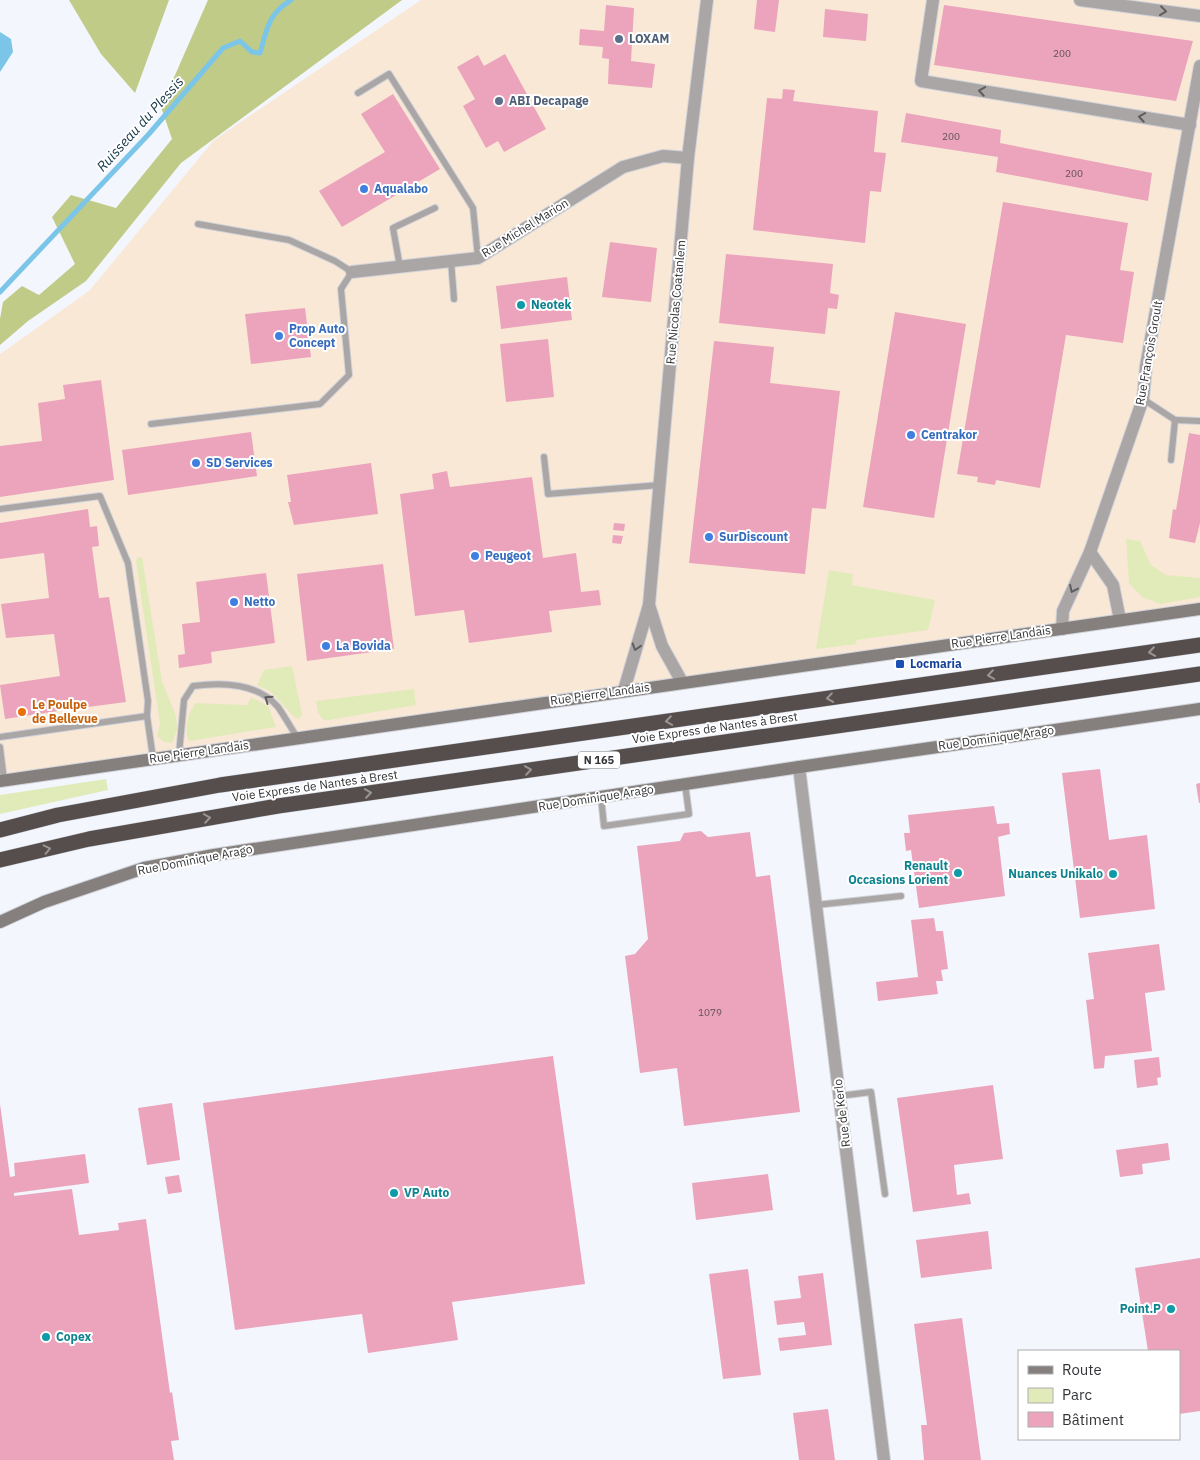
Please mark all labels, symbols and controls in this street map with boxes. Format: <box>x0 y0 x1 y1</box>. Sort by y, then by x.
one-way arrow <box>1160 5 1168 16</box>
place label: LOXAM <box>629 31 669 46</box>
marker: LOXAM <box>613 33 625 45</box>
house number: 200 <box>1053 47 1071 60</box>
water label: Ruisseau du Plessis <box>93 73 188 175</box>
one-way arrow <box>977 87 986 97</box>
place label: ABI Decapage <box>509 93 589 108</box>
marker: ABI Decapage <box>493 95 505 107</box>
one-way arrow <box>1138 113 1146 123</box>
house number: 200 <box>942 130 960 143</box>
house number: 200 <box>1065 167 1083 180</box>
place label: Aqualabo <box>374 181 428 196</box>
marker: Aqualabo <box>358 183 370 195</box>
street label: Rue Michel Marion <box>479 195 571 260</box>
street label: Rue Nicolas Coatanlem <box>663 239 688 365</box>
place label: Neotek <box>531 297 571 312</box>
marker: Neotek <box>515 299 527 311</box>
street label: Rue François Groult <box>1132 299 1165 406</box>
place label: Prop Auto Concept <box>289 321 345 350</box>
marker: Prop Auto Concept <box>273 330 285 342</box>
place label: Centrakor <box>921 427 977 442</box>
marker: Centrakor <box>905 429 917 441</box>
place label: SD Services <box>206 455 273 470</box>
marker: SD Services <box>190 457 202 469</box>
place label: SurDiscount <box>719 529 789 544</box>
marker: SurDiscount <box>703 531 715 543</box>
place label: Peugeot <box>485 548 532 563</box>
marker: Peugeot <box>469 550 481 562</box>
one-way arrow <box>1069 584 1079 593</box>
place label: Netto <box>244 594 276 609</box>
marker: Netto <box>228 596 240 608</box>
street label: Rue Pierre Landais <box>950 622 1052 651</box>
place label: La Bovida <box>336 638 391 653</box>
marker: La Bovida <box>320 640 332 652</box>
one-way arrow <box>631 642 641 650</box>
one-way arrow <box>1147 646 1156 656</box>
place label: Locmaria <box>910 656 962 671</box>
marker: Locmaria <box>894 658 906 670</box>
one-way arrow <box>987 669 995 679</box>
street label: Rue Pierre Landais <box>549 679 651 708</box>
one-way arrow <box>826 692 834 703</box>
one-way arrow <box>264 696 273 706</box>
place label: Le Poulpe de Bellevue <box>32 697 98 726</box>
marker: Le Poulpe de Bellevue <box>16 706 28 718</box>
street label: Voie Express de Nantes à Brest <box>631 708 799 747</box>
one-way arrow <box>665 715 673 726</box>
street label: Rue Dominique Arago <box>937 722 1055 753</box>
street label: Rue Pierre Landais <box>148 737 250 766</box>
road number: N 165 <box>578 752 620 768</box>
street label: Voie Express de Nantes à Brest <box>231 766 399 805</box>
one-way arrow <box>524 766 533 776</box>
street label: Rue Dominique Arago <box>537 781 655 814</box>
one-way arrow <box>363 789 372 799</box>
one-way arrow <box>203 813 211 823</box>
street label: Rue Dominique Arago <box>136 841 254 878</box>
one-way arrow <box>43 844 52 855</box>
place label: Renault Occasions Lorient <box>848 858 948 887</box>
place label: Nuances Unikalo <box>1008 866 1103 881</box>
marker: Renault Occasions Lorient <box>952 867 964 879</box>
marker: Nuances Unikalo <box>1107 868 1119 880</box>
house number: 1079 <box>698 1006 722 1019</box>
street label: Rue de Kerlo <box>830 1078 853 1148</box>
place label: VP Auto <box>404 1185 449 1200</box>
marker: VP Auto <box>388 1187 400 1199</box>
place label: Point.P <box>1120 1301 1161 1316</box>
marker: Point.P <box>1165 1303 1177 1315</box>
place label: Copex <box>56 1329 91 1344</box>
marker: Copex <box>40 1331 52 1343</box>
legend <box>1018 1350 1180 1440</box>
text: Route <box>1062 1360 1102 1379</box>
text: Parc <box>1062 1385 1092 1404</box>
text: Bâtiment <box>1062 1410 1124 1429</box>

